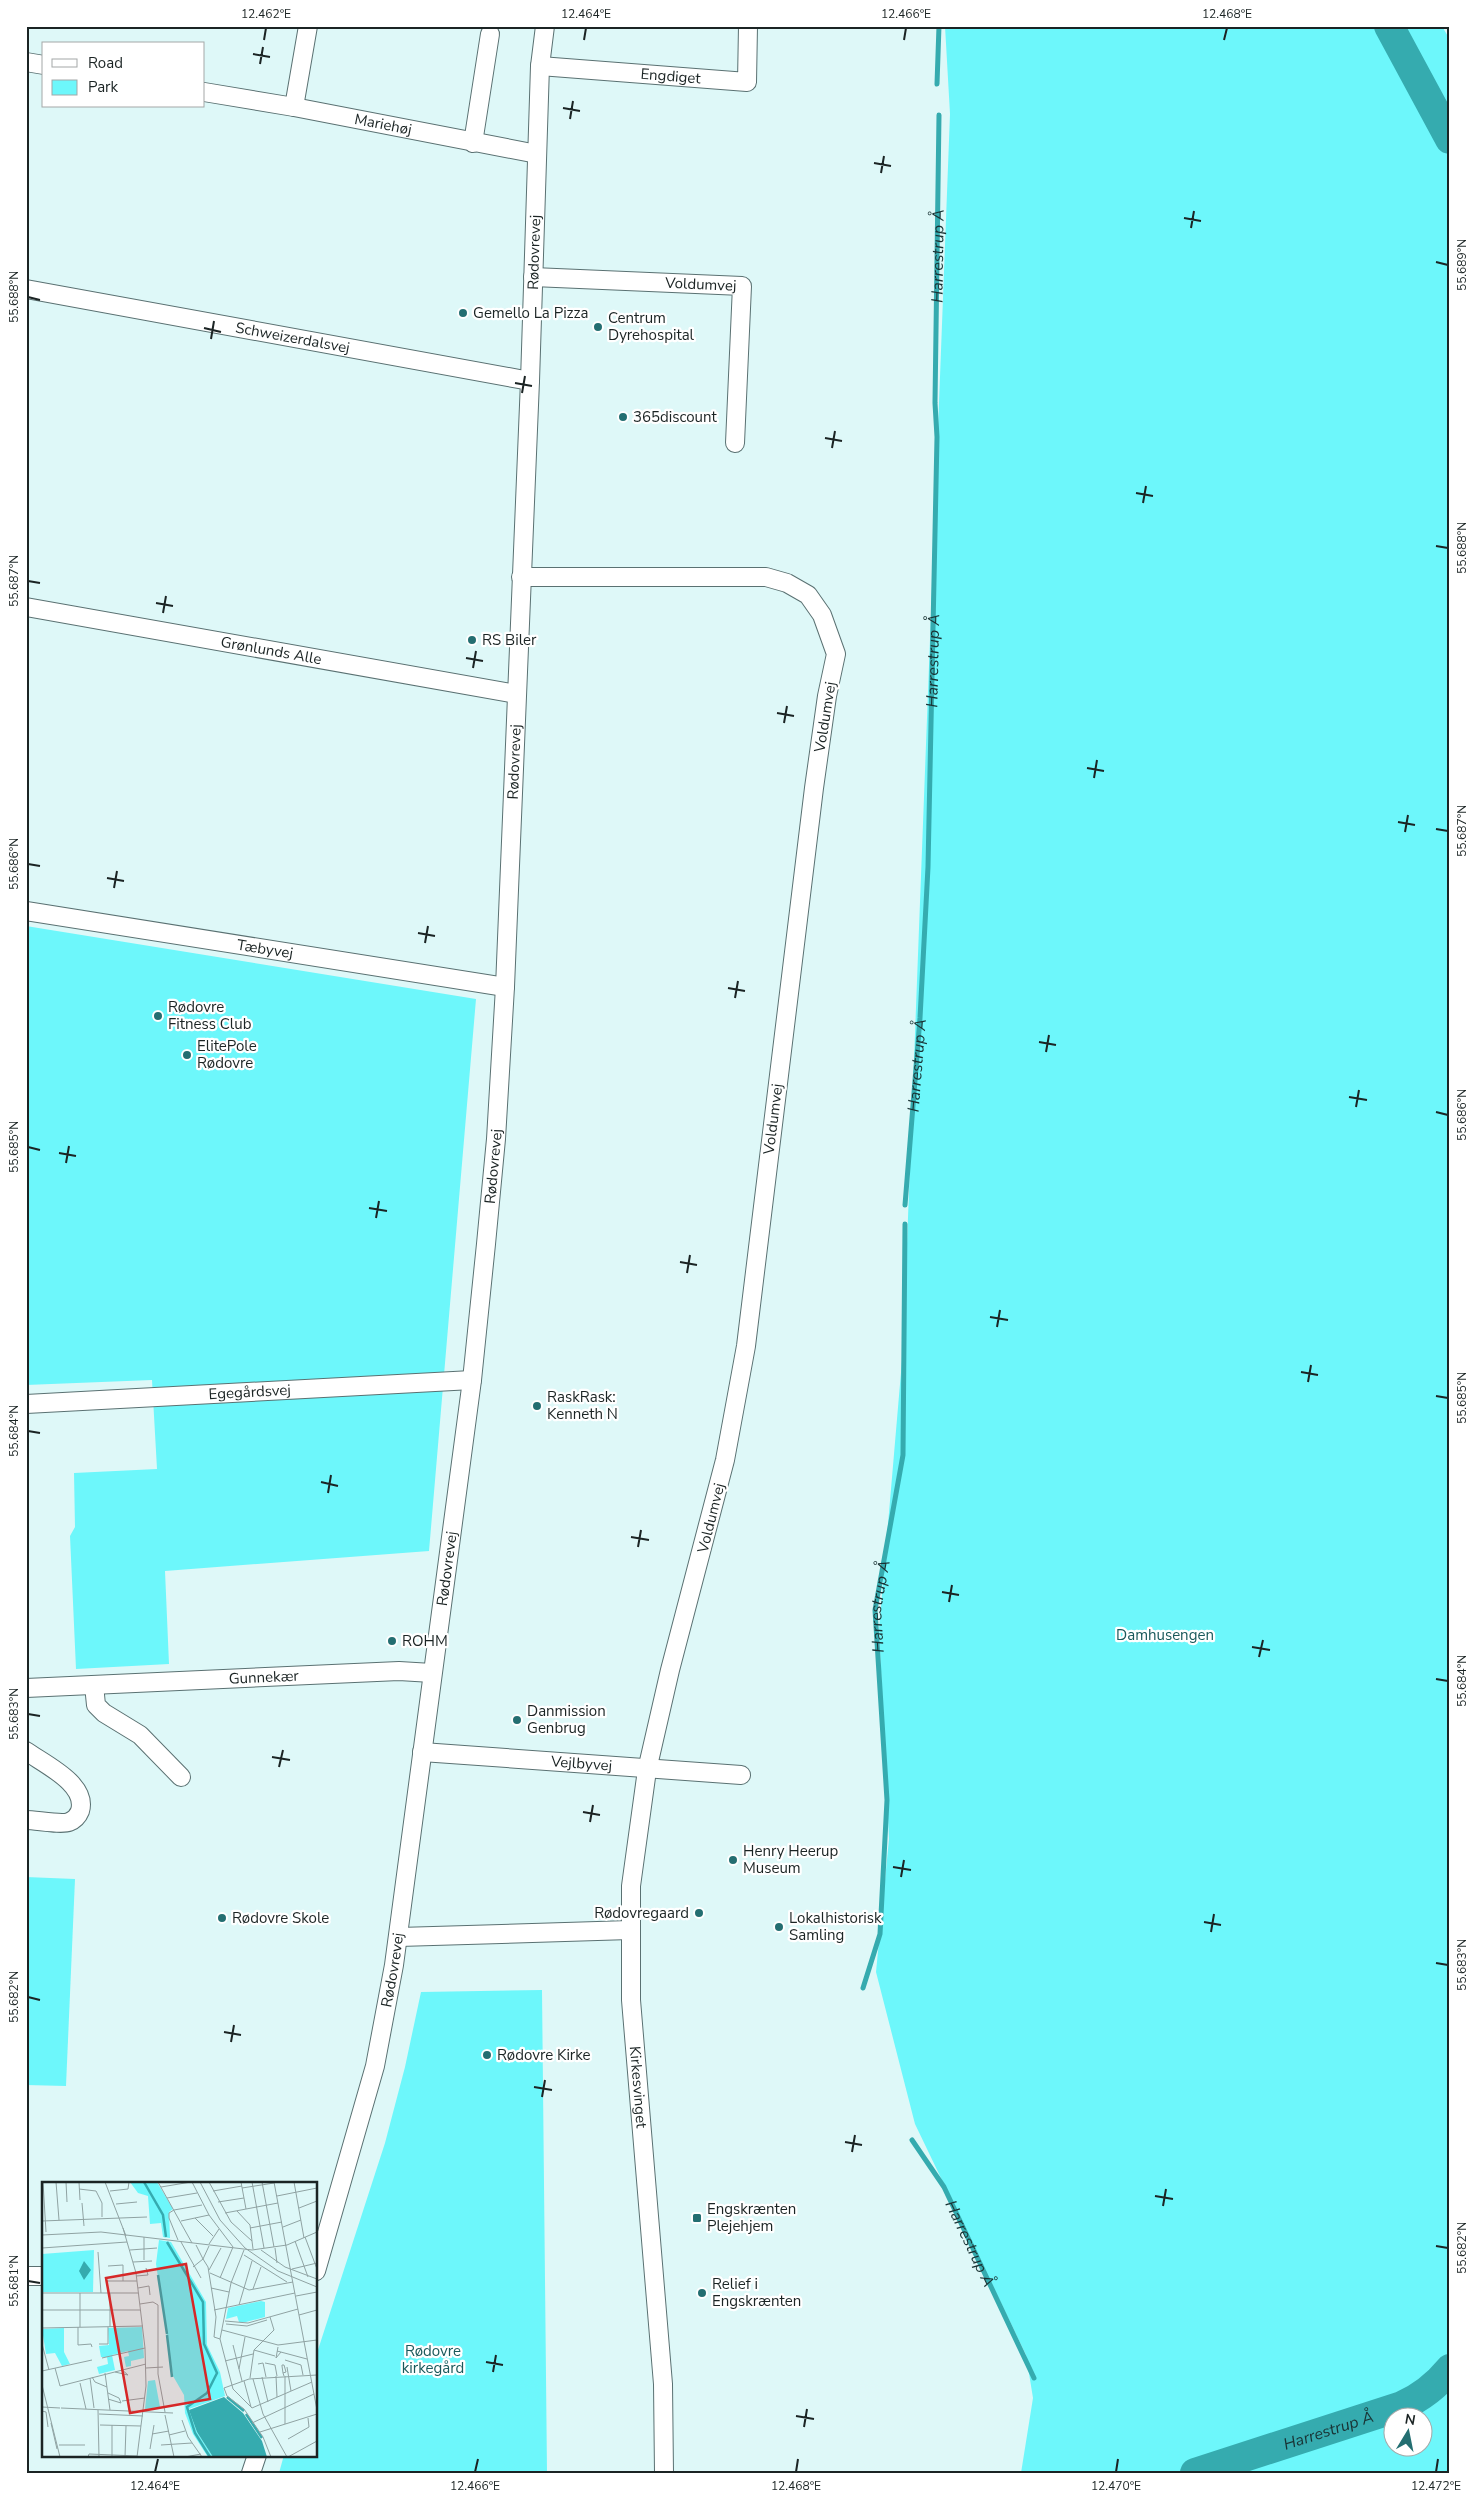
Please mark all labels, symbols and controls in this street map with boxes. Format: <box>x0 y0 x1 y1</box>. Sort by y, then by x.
text: 12.462°E <box>241 6 291 22</box>
text: 12.464°E <box>561 6 611 22</box>
text: 12.466°E <box>881 6 931 22</box>
text: 12.468°E <box>1202 6 1252 22</box>
legend <box>42 42 205 108</box>
text: Road <box>88 53 123 73</box>
street label: Engdiget <box>640 64 702 88</box>
text: Park <box>88 77 118 97</box>
street label: Mariehøj <box>353 109 414 140</box>
water label: Harrestrup Å <box>926 209 950 303</box>
street label: Rødovrevej <box>523 214 545 290</box>
text: 55.689°N <box>1454 239 1470 291</box>
text: 55.688°N <box>6 271 22 323</box>
street label: Voldumvej <box>664 273 737 296</box>
place label: Gemello La Pizza <box>473 303 588 323</box>
marker: Gemello La Pizza <box>457 307 469 319</box>
place label: Centrum Dyrehospital <box>608 308 695 345</box>
street label: Schweizerdalsvej <box>234 317 351 358</box>
marker: Centrum Dyrehospital <box>592 321 604 333</box>
place label: 365discount <box>633 407 718 427</box>
marker: 365discount <box>617 411 629 423</box>
text: 55.688°N <box>1454 522 1470 574</box>
text: 55.687°N <box>6 555 22 607</box>
water label: Harrestrup Å <box>921 614 945 708</box>
place label: RS Biler <box>482 630 537 650</box>
street label: Grønlunds Alle <box>219 632 323 669</box>
marker: RS Biler <box>466 634 478 646</box>
street label: Voldumvej <box>809 680 840 755</box>
street label: Rødovrevej <box>503 724 526 800</box>
text: 55.687°N <box>1454 805 1470 857</box>
text: 55.686°N <box>6 838 22 890</box>
street label: Tæbyvej <box>235 935 295 963</box>
place label: Rødovre Fitness Club <box>168 997 252 1034</box>
marker: Rødovre Fitness Club <box>152 1010 164 1022</box>
water label: Harrestrup Å <box>902 1018 932 1113</box>
place label: ElitePole Rødovre <box>197 1036 257 1073</box>
marker: ElitePole Rødovre <box>181 1049 193 1061</box>
street label: Voldumvej <box>759 1082 787 1157</box>
text: 55.686°N <box>1454 1089 1470 1141</box>
text: 55.685°N <box>6 1121 22 1173</box>
street label: Rødovrevej <box>480 1128 507 1205</box>
text: 55.685°N <box>1454 1372 1470 1424</box>
street label: Egegårdsvej <box>208 1380 291 1404</box>
place label: RaskRask: Kenneth N <box>547 1387 618 1424</box>
marker: RaskRask: Kenneth N <box>531 1400 543 1412</box>
text: 55.684°N <box>6 1405 22 1457</box>
street label: Voldumvej <box>692 1481 729 1556</box>
street label: Rødovrevej <box>432 1530 462 1607</box>
water label: Harrestrup Å <box>865 1558 896 1654</box>
park label: Damhusengen <box>1116 1625 1214 1645</box>
place label: ROHM <box>402 1631 448 1651</box>
marker: ROHM <box>386 1635 398 1647</box>
text: 55.684°N <box>1454 1655 1470 1707</box>
street label: Gunnekær <box>228 1666 300 1689</box>
text: 55.683°N <box>6 1688 22 1740</box>
place label: Danmission Genbrug <box>527 1701 606 1738</box>
marker: Danmission Genbrug <box>511 1714 523 1726</box>
street label: Vejlbyvej <box>549 1751 613 1776</box>
place label: Henry Heerup Museum <box>743 1841 838 1878</box>
marker: Henry Heerup Museum <box>727 1854 739 1866</box>
place label: Rødovregaard <box>594 1903 689 1923</box>
marker: Rødovregaard <box>693 1907 705 1919</box>
place label: Rødovre Skole <box>232 1908 329 1928</box>
place label: Lokalhistorisk Samling <box>789 1908 882 1945</box>
marker: Rødovre Skole <box>216 1912 228 1924</box>
marker: Lokalhistorisk Samling <box>773 1921 785 1933</box>
street label: Rødovrevej <box>376 1931 408 2009</box>
text: 55.683°N <box>1454 1939 1470 1991</box>
text: 55.682°N <box>6 1971 22 2023</box>
place label: Rødovre Kirke <box>497 2045 591 2065</box>
street label: Kirkesvinget <box>625 2045 652 2130</box>
marker: Rødovre Kirke <box>481 2049 493 2061</box>
inset map <box>42 2182 318 2456</box>
water label: Harrestrup Å <box>940 2197 999 2291</box>
place label: Engskrænten Plejehjem <box>707 2199 796 2236</box>
marker: Engskrænten Plejehjem <box>691 2212 703 2224</box>
text: 55.682°N <box>1454 2222 1470 2274</box>
text: 55.681°N <box>6 2255 22 2307</box>
place label: Relief i Engskrænten <box>712 2274 801 2311</box>
marker: Relief i Engskrænten <box>696 2287 708 2299</box>
park label: Rødovre kirkegård <box>402 2341 464 2378</box>
water label: Harrestrup Å <box>1281 2406 1376 2456</box>
north arrow <box>1384 2406 1434 2456</box>
text: N <box>1403 2409 1417 2430</box>
text: 12.464°E <box>130 2478 180 2494</box>
text: 12.466°E <box>450 2478 500 2494</box>
text: 12.468°E <box>771 2478 821 2494</box>
text: 12.470°E <box>1091 2478 1141 2494</box>
text: 12.472°E <box>1411 2478 1461 2494</box>

